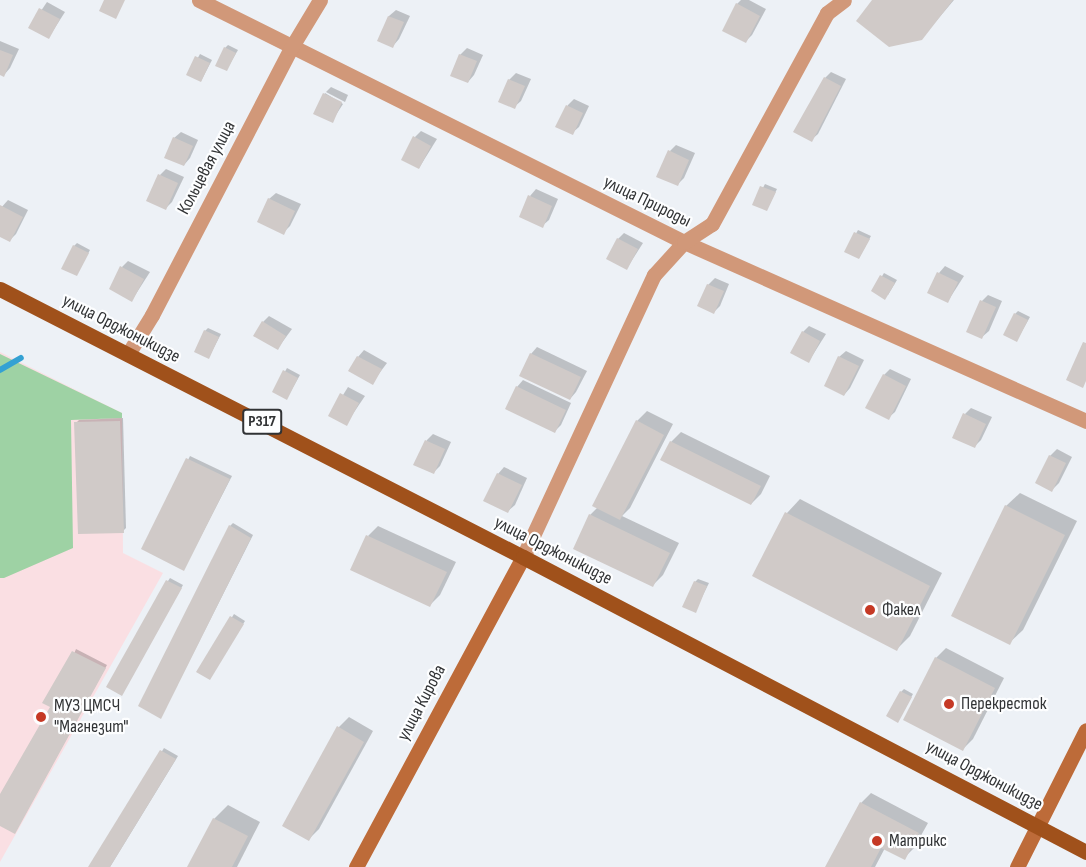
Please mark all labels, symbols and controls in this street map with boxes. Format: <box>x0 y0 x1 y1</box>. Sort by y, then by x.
street label: Кольцевая улица <box>173 118 241 218</box>
street label: улица Природы <box>600 172 694 232</box>
street label: улица Орджоникидзе <box>58 290 184 368</box>
road number: Р317 <box>241 409 283 435</box>
street label: улица Орджоникидзе <box>490 512 616 590</box>
place label: Факел <box>882 599 920 621</box>
marker: Факел <box>863 603 877 617</box>
street label: улица Кирова <box>393 661 451 745</box>
place label: Перекресток <box>961 693 1046 715</box>
place label: МУЗ ЦМСЧ "Магнезит" <box>54 696 128 738</box>
marker: Перекресток <box>942 697 956 711</box>
marker: МУЗ ЦМСЧ "Магнезит" <box>32 708 50 726</box>
street label: улица Орджоникидзе <box>922 736 1046 816</box>
place label: Матрикс <box>889 830 947 852</box>
marker: Матрикс <box>870 834 884 848</box>

